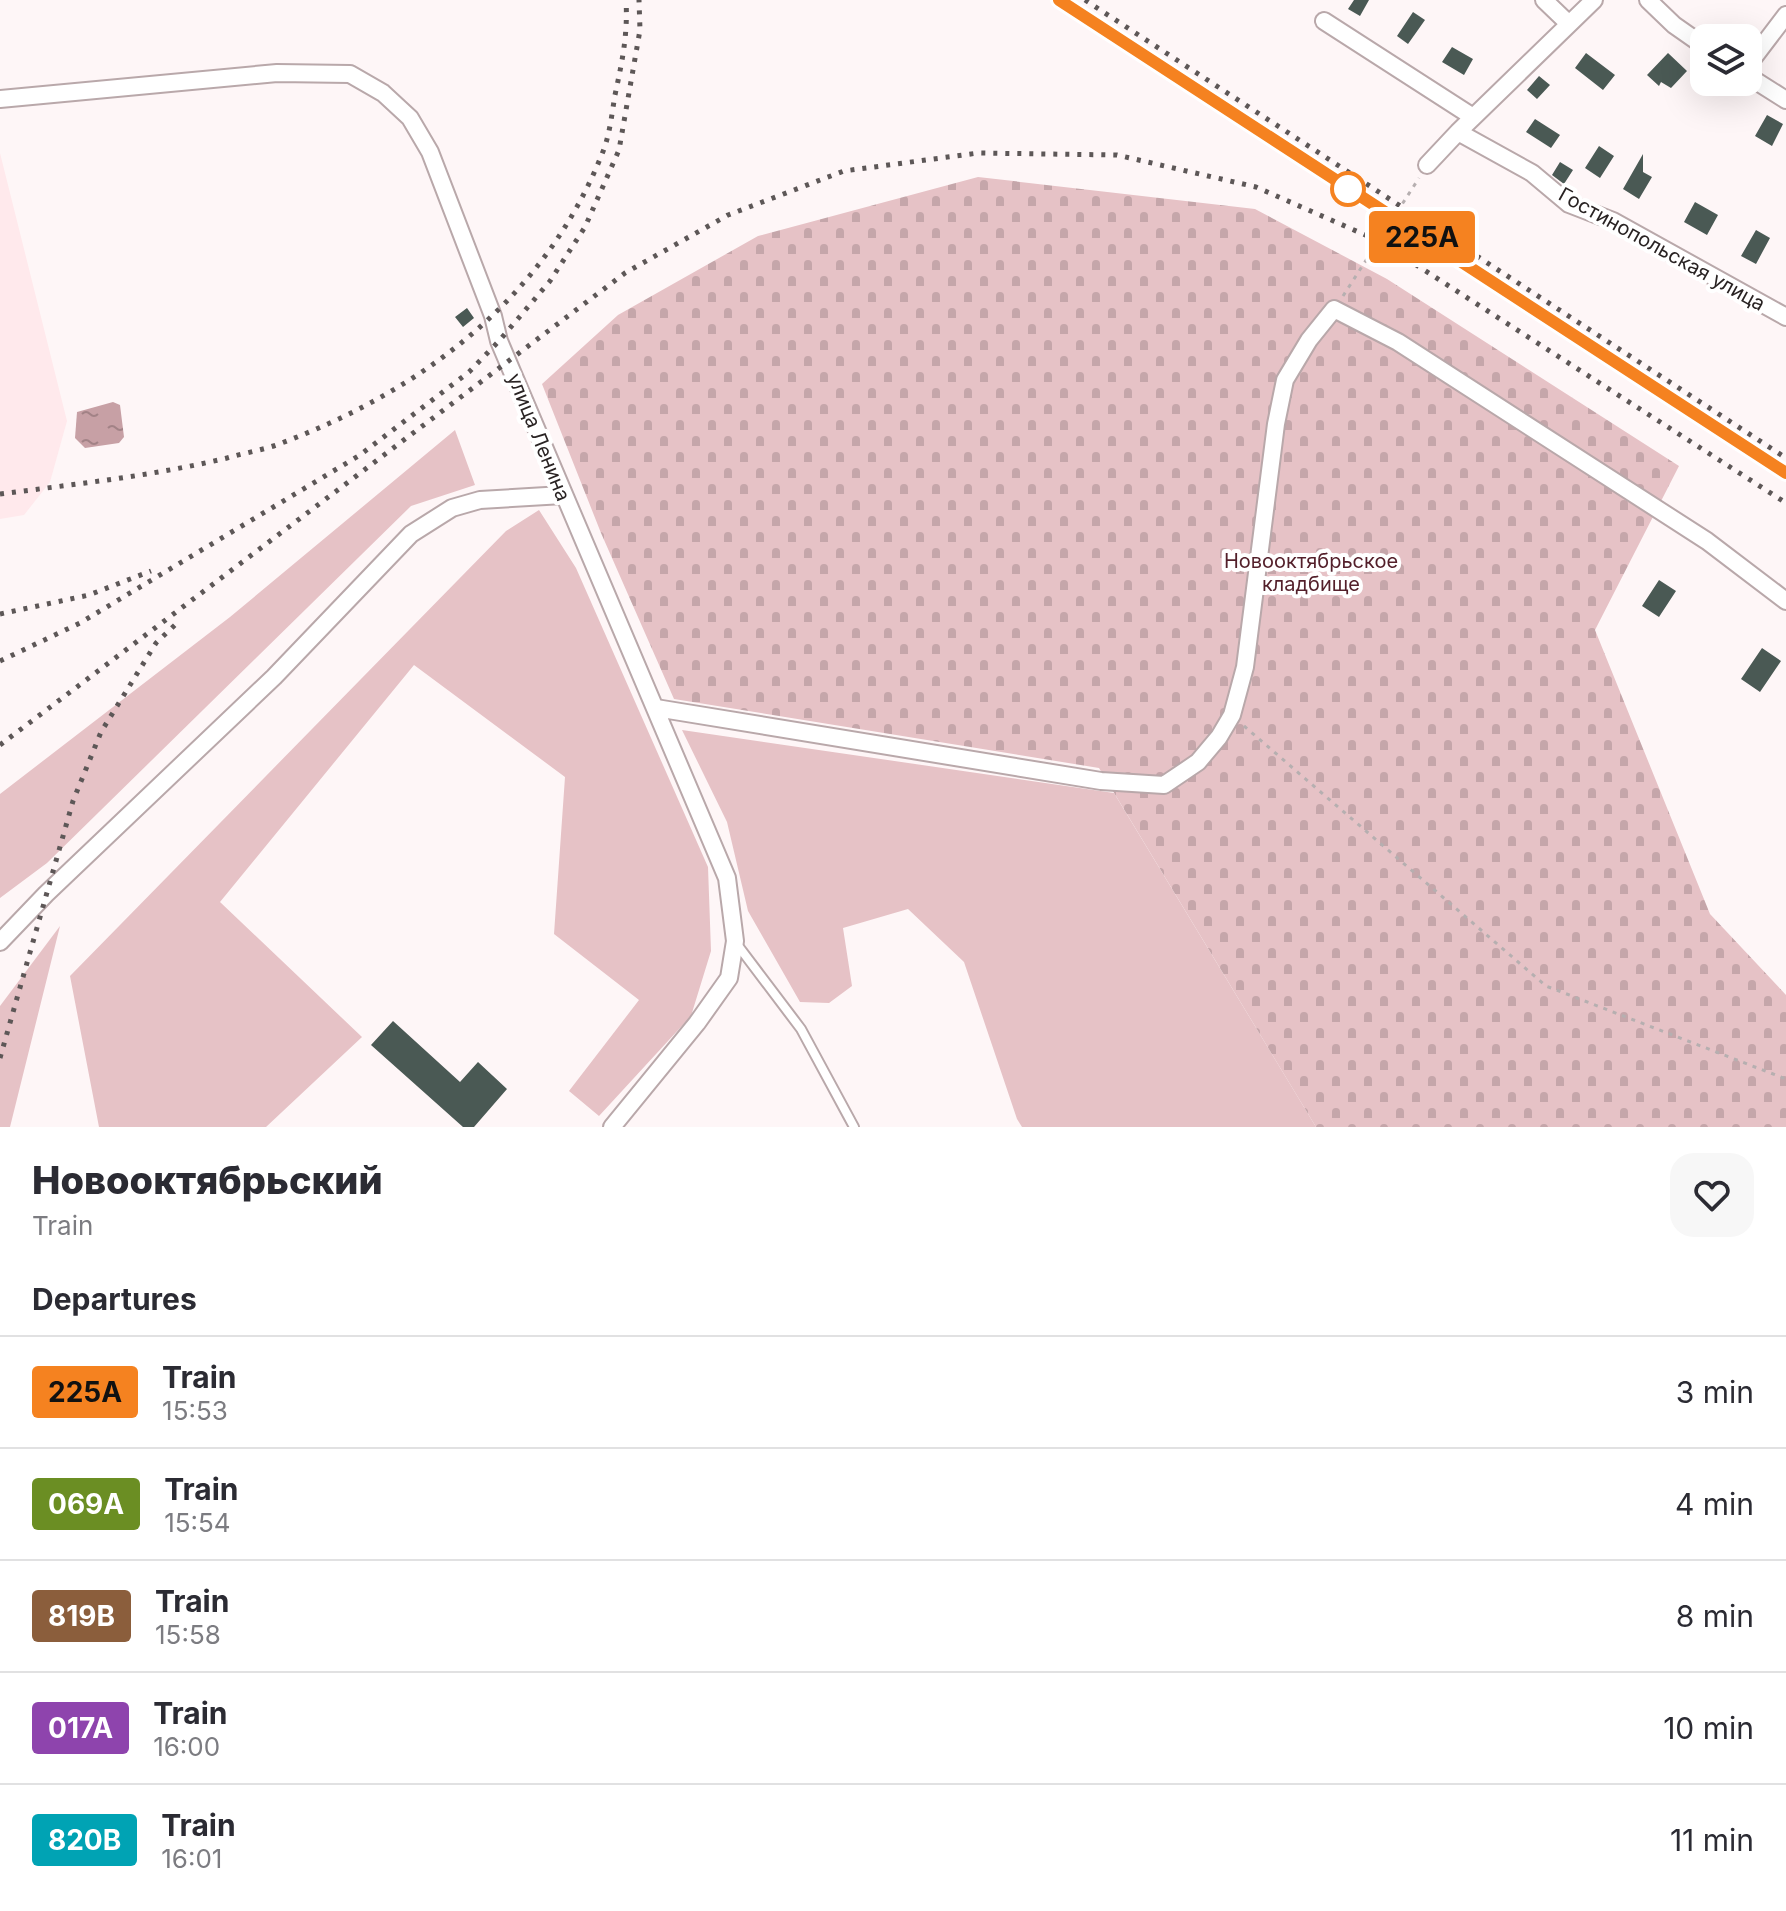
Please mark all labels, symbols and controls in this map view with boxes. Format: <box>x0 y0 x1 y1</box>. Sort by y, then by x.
map controls <box>1690 24 1762 96</box>
button: layers <box>1690 24 1762 96</box>
unlabelled marker <box>1331 172 1365 206</box>
street label: Гостинопольская улица <box>1555 182 1769 316</box>
line badge: 225А <box>1366 211 1478 263</box>
text: 225А <box>1385 220 1459 254</box>
street label: улица Ленина <box>502 370 576 504</box>
park label: Новооктябрьское кладбище <box>1224 549 1398 596</box>
button: heart <box>1670 1153 1754 1237</box>
text: Новооктябрьский <box>32 1157 383 1203</box>
text: Train <box>32 1210 93 1241</box>
text: Departures <box>32 1281 197 1317</box>
text: Train <box>162 1359 236 1395</box>
text: 3 min <box>1676 1374 1754 1410</box>
text: 225А <box>48 1375 122 1409</box>
text: 15:53 <box>162 1395 228 1426</box>
text: Train <box>164 1471 239 1507</box>
text: 4 min <box>1675 1486 1754 1522</box>
text: 069А <box>48 1487 124 1521</box>
text: 15:54 <box>164 1507 231 1538</box>
text: Train <box>155 1583 229 1619</box>
text: 8 min <box>1676 1598 1754 1634</box>
text: 819В <box>48 1599 115 1633</box>
text: 15:58 <box>155 1619 221 1650</box>
text: Train <box>153 1695 227 1731</box>
text: 10 min <box>1663 1710 1754 1746</box>
text: 017А <box>48 1711 113 1745</box>
text: 16:00 <box>153 1731 220 1762</box>
text: Train <box>161 1807 236 1843</box>
text: 11 min <box>1670 1822 1754 1858</box>
text: 820В <box>48 1823 121 1857</box>
text: 16:01 <box>161 1843 222 1874</box>

